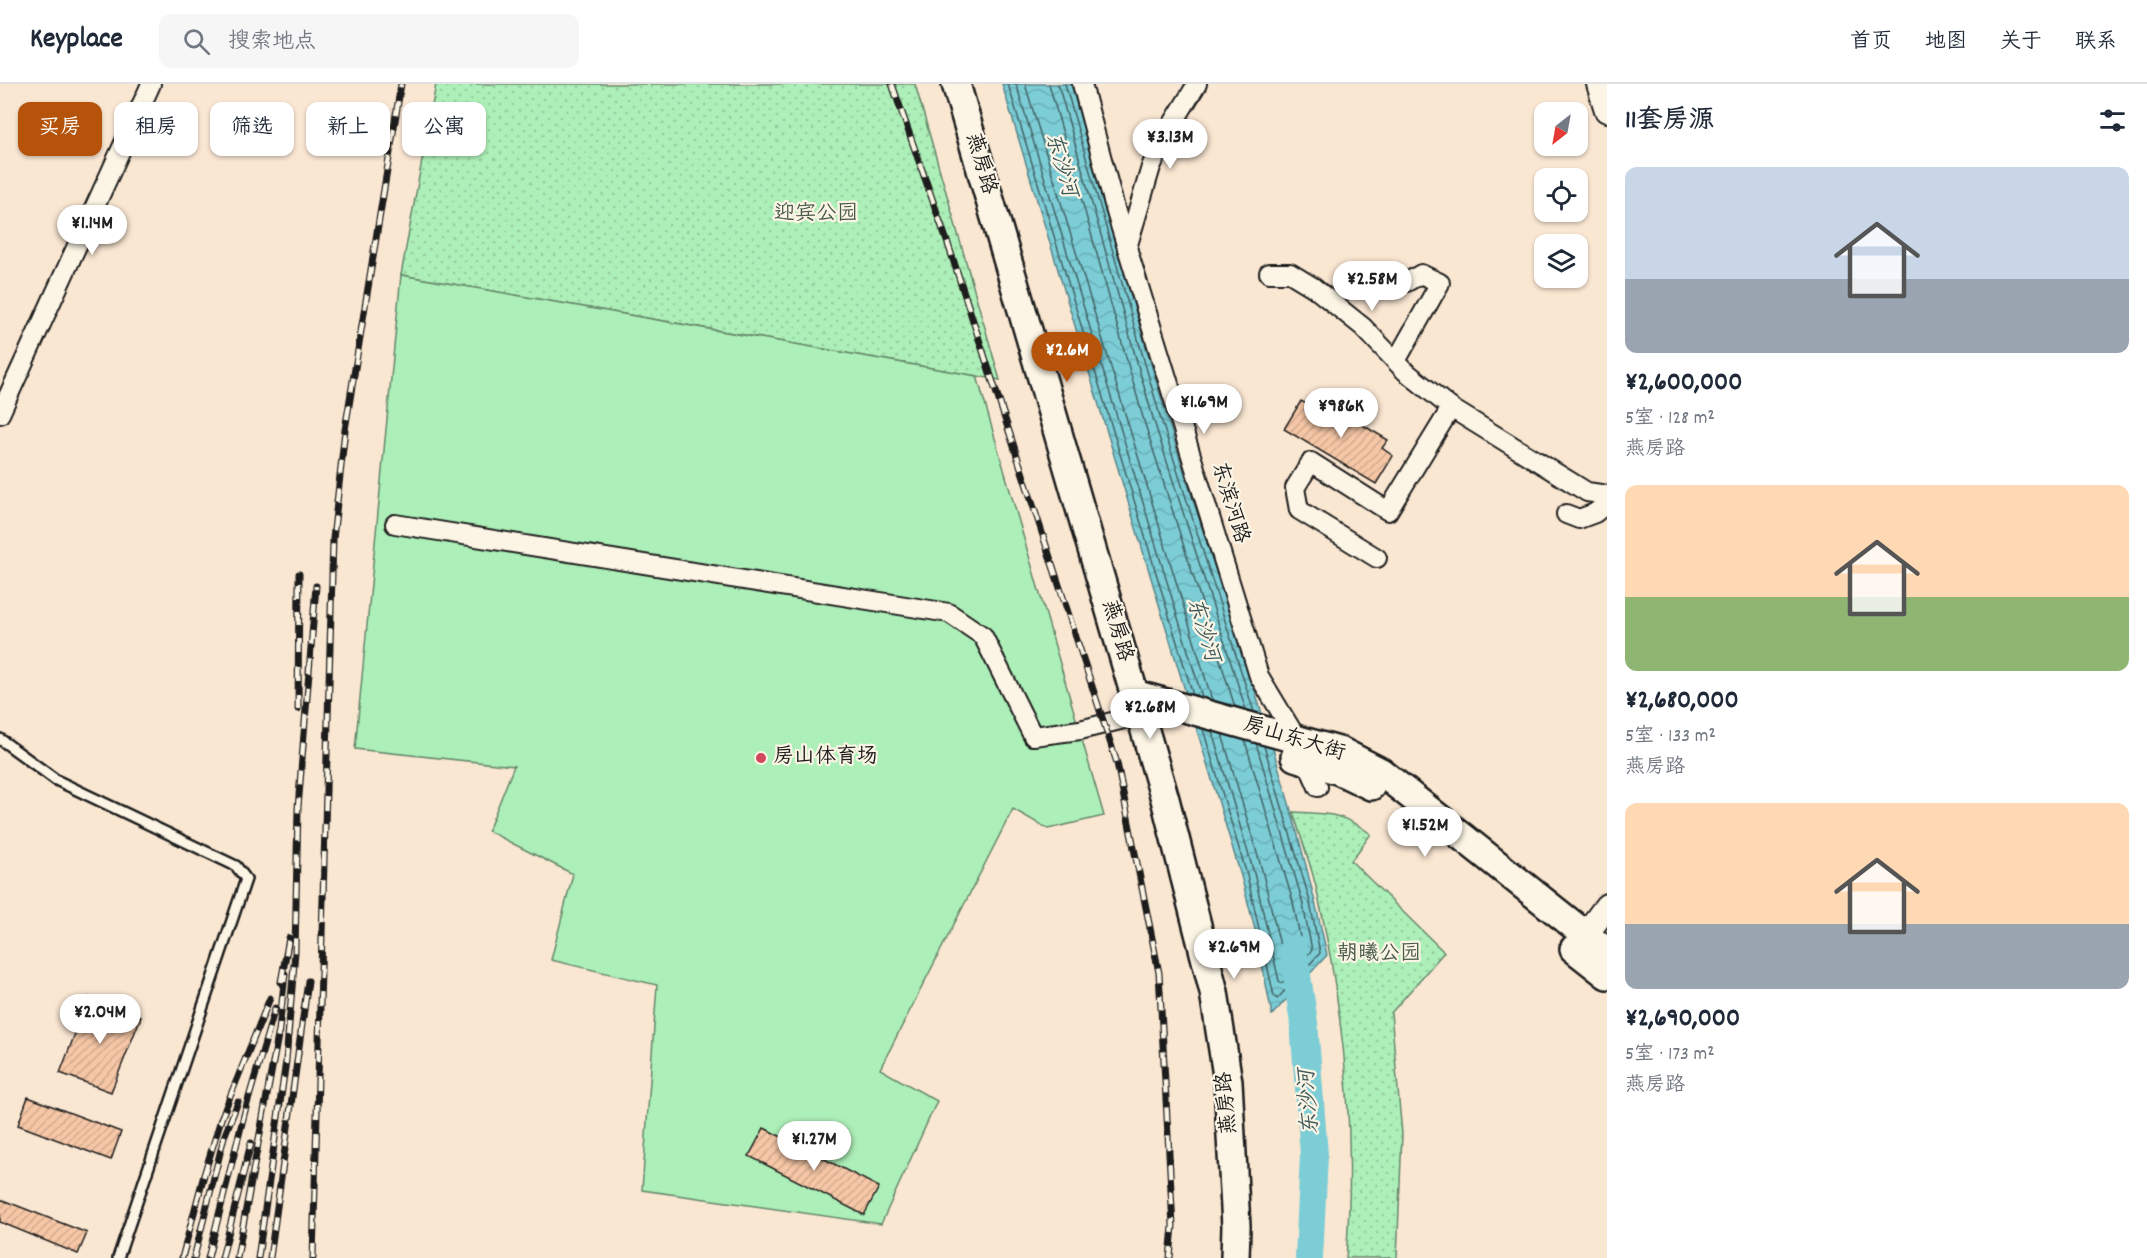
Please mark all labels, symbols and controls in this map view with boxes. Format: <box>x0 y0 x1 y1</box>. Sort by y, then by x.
search box <box>159 14 579 68</box>
text: Keyplace <box>30 21 123 61</box>
icon: search <box>180 25 213 58</box>
text: 搜索地点 <box>228 27 316 58</box>
text: 首页 <box>1850 28 1892 58</box>
text: 地图 <box>1925 28 1967 58</box>
text: 关于 <box>2000 28 2042 58</box>
text: 联系 <box>2075 28 2117 58</box>
chip: 买房 <box>18 102 102 156</box>
chip: 租房 <box>114 102 198 156</box>
chip: 筛选 <box>210 102 294 156</box>
chip: 新上 <box>306 102 390 156</box>
chip: 公寓 <box>402 102 486 156</box>
north arrow <box>1534 102 1588 156</box>
map controls <box>1534 102 1588 288</box>
text: 11套房源 <box>1625 103 1714 140</box>
icon: filters <box>2096 104 2129 137</box>
pin: ¥3.13M <box>1121 119 1219 170</box>
text: ¥3.13M <box>1147 124 1193 152</box>
water label: 东沙河 <box>1036 129 1085 204</box>
street label: 燕房路 <box>957 130 1003 198</box>
button: locate <box>1534 168 1588 222</box>
park label: 迎宾公园 <box>774 200 858 230</box>
pin: ¥1.14M <box>43 205 141 256</box>
icon: home <box>1823 206 1931 314</box>
text: ¥1.14M <box>71 210 113 238</box>
button: layers <box>1534 234 1588 288</box>
pin: ¥2.58M <box>1323 261 1421 312</box>
text: ¥2.58M <box>1347 266 1397 294</box>
pin: ¥2.6M <box>1025 332 1109 383</box>
text: ¥2.6M <box>1045 337 1089 365</box>
text: ¥2,600,000 <box>1625 365 1742 402</box>
pin: ¥1.69M <box>1155 384 1253 435</box>
pin: ¥986K <box>1299 388 1383 439</box>
text: ¥1.69M <box>1180 389 1228 417</box>
text: ¥986K <box>1318 393 1364 421</box>
text: 5室 · 128 m² <box>1625 405 1715 433</box>
text: 燕房路 <box>1625 436 1685 464</box>
street label: 东滨河路 <box>1202 458 1256 548</box>
icon: home <box>1823 524 1931 632</box>
water label: 东沙河 <box>1178 594 1227 669</box>
street label: 燕房路 <box>1093 597 1139 665</box>
text: ¥2,680,000 <box>1625 683 1739 720</box>
pin: ¥2.68M <box>1101 689 1199 740</box>
text: ¥2.68M <box>1124 694 1176 722</box>
street label: 房山东大街 <box>1239 710 1349 770</box>
text: 5室 · 133 m² <box>1625 723 1716 751</box>
place label: 房山体育场 <box>773 743 878 773</box>
marker: 房山体育场 <box>754 751 768 765</box>
text: 燕房路 <box>1625 754 1685 782</box>
pin: ¥1.52M <box>1376 807 1474 858</box>
text: ¥1.52M <box>1401 812 1449 840</box>
icon: home <box>1823 842 1931 950</box>
pin: ¥2.69M <box>1185 929 1283 980</box>
text: ¥2.69M <box>1208 934 1260 962</box>
park label: 朝曦公园 <box>1337 940 1421 970</box>
pin: ¥2.04M <box>51 994 149 1045</box>
text: ¥2.04M <box>74 999 126 1027</box>
text: ¥2,690,000 <box>1625 1001 1740 1038</box>
text: 5室 · 173 m² <box>1625 1041 1715 1069</box>
water label: 东沙河 <box>1292 1065 1328 1136</box>
street label: 燕房路 <box>1210 1070 1246 1136</box>
text: 燕房路 <box>1625 1072 1685 1100</box>
pin: ¥1.27M <box>765 1121 863 1172</box>
text: ¥1.27M <box>791 1126 837 1154</box>

